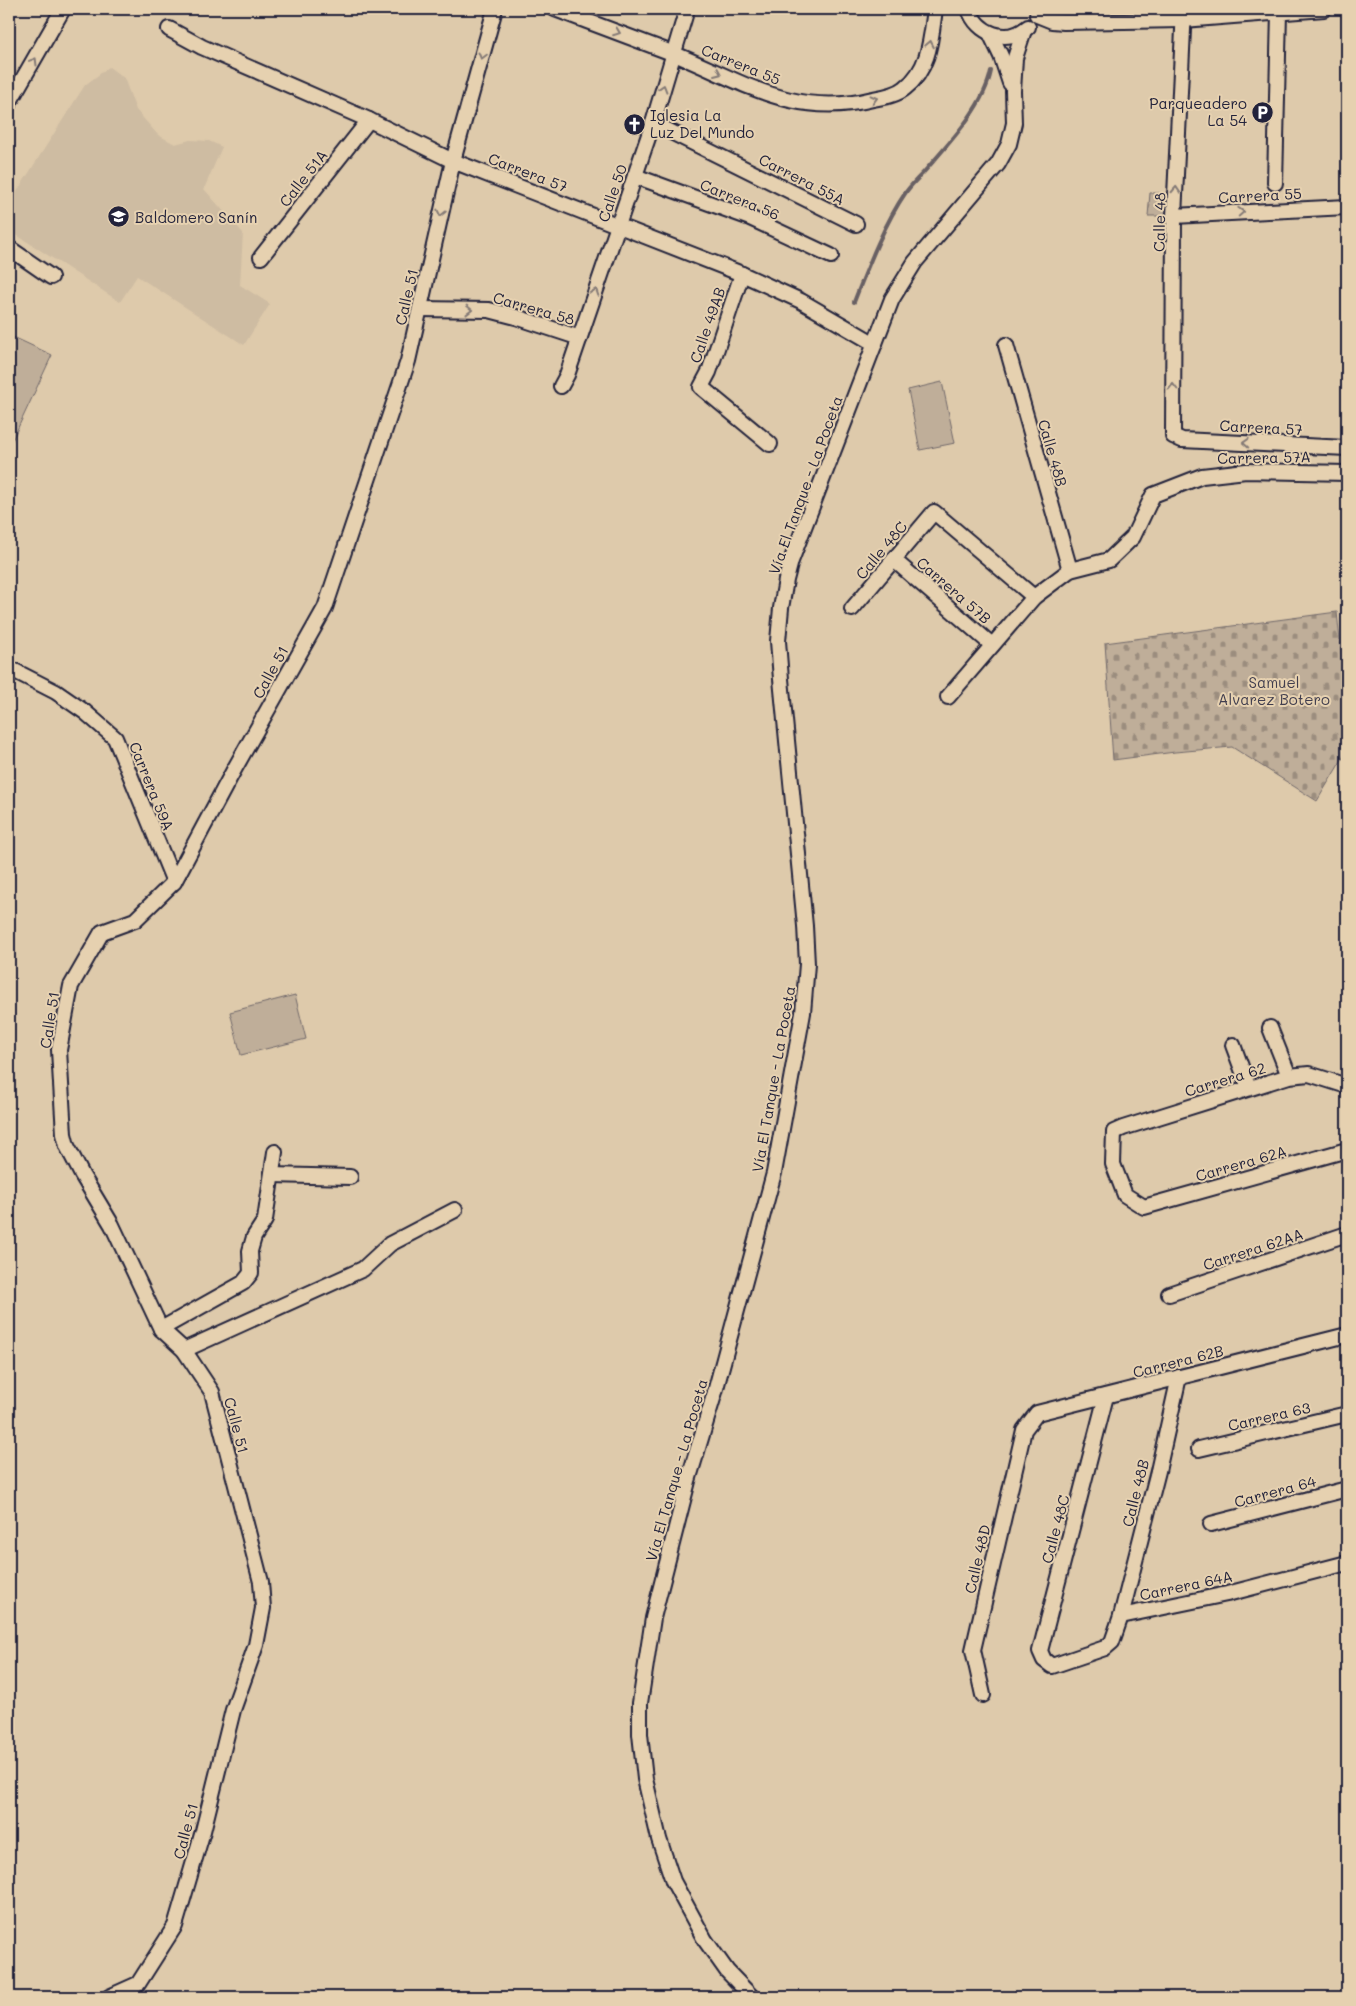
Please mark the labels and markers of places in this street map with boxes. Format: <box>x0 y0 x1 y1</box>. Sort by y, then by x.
place label: Parqueadero La 54 <box>1149 93 1247 130</box>
parking icon: Parqueadero La 54 <box>1251 100 1275 124</box>
place label: Iglesia La Luz Del Mundo <box>650 105 754 142</box>
church icon: Iglesia La Luz Del Mundo <box>622 112 646 136</box>
school or university icon: Baldomero Sanín <box>107 205 131 229</box>
place label: Baldomero Sanín <box>135 207 257 227</box>

